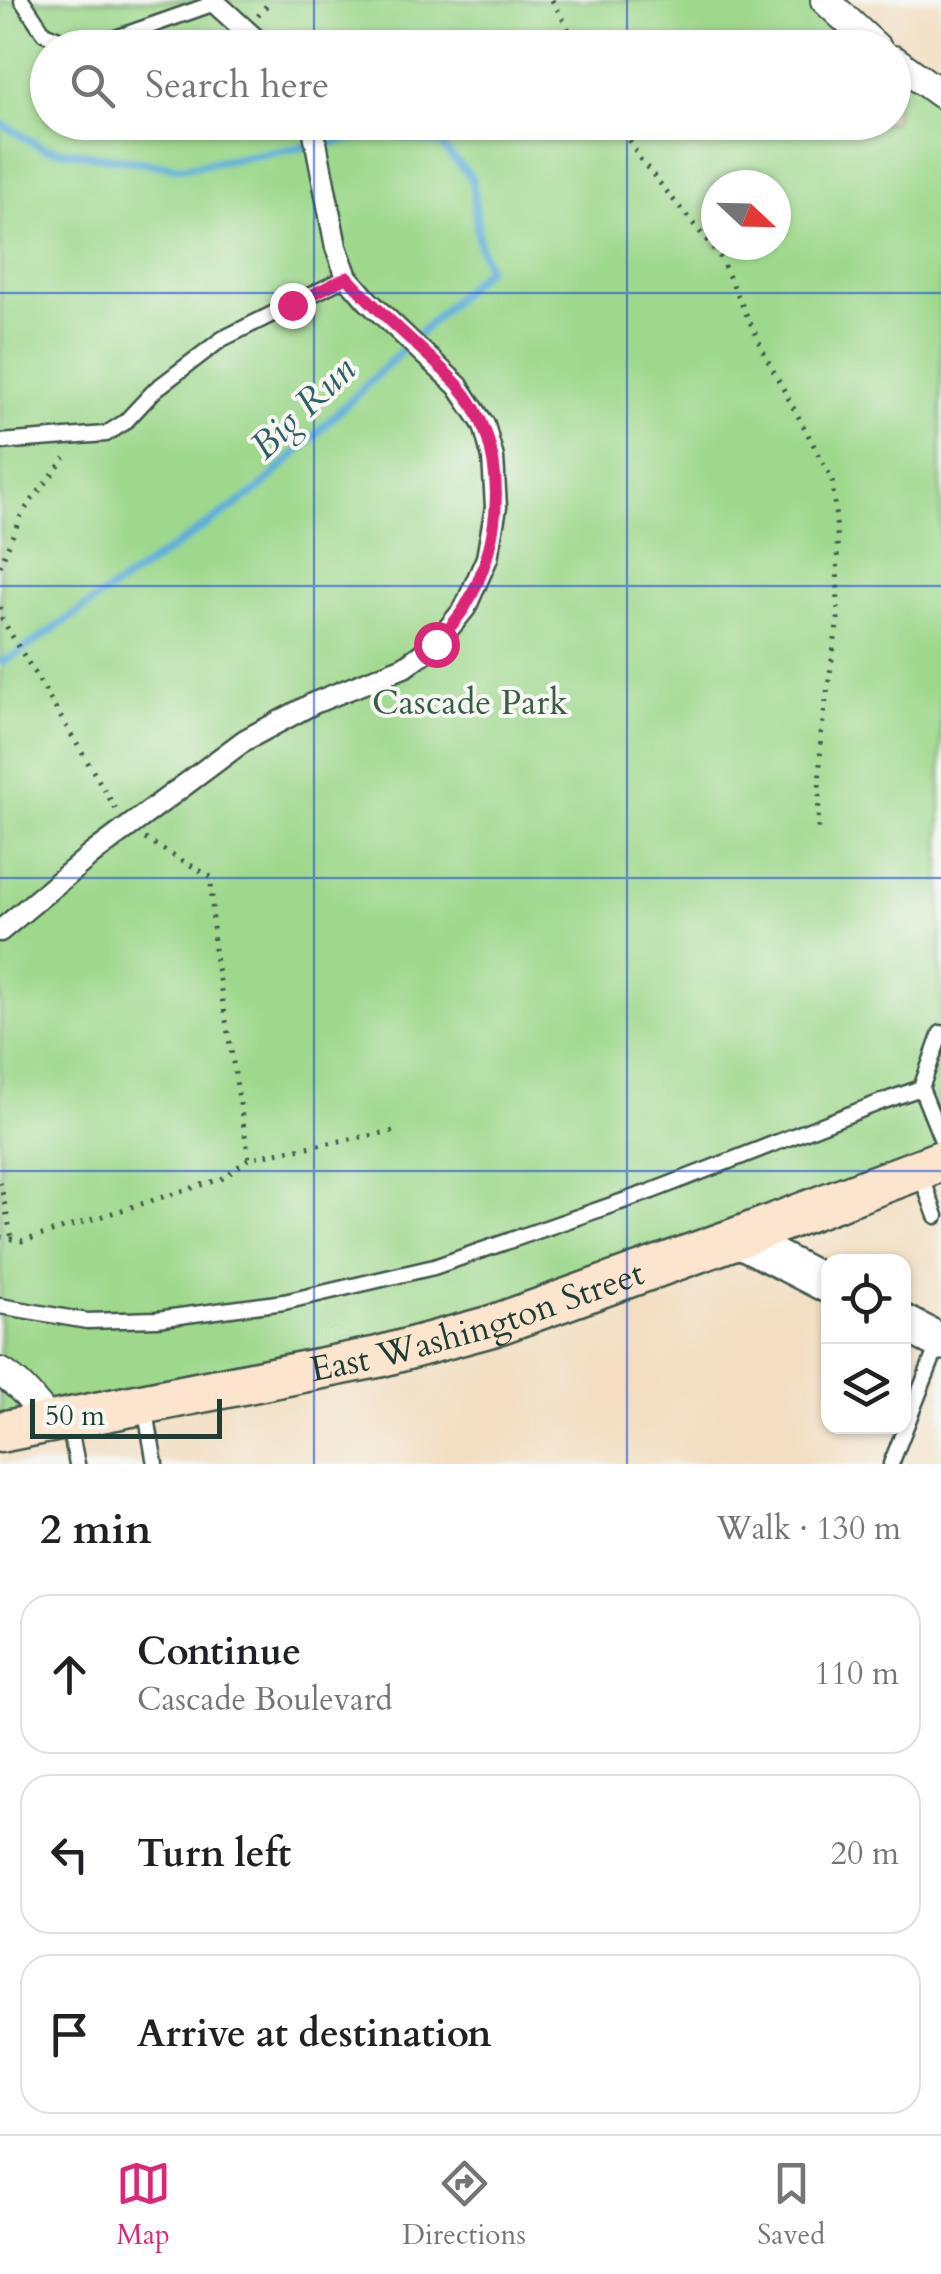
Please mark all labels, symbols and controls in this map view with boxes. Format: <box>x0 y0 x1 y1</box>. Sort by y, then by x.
search box <box>30 30 911 140</box>
icon: search <box>65 58 120 113</box>
text: Search here <box>145 59 329 111</box>
north arrow <box>701 170 791 260</box>
route end <box>270 283 316 329</box>
water label: Big Run <box>239 344 368 471</box>
route start <box>414 622 460 668</box>
park label: Cascade Park <box>372 679 568 727</box>
street label: East Washington Street <box>306 1249 650 1394</box>
map controls <box>821 1254 911 1434</box>
button: locate <box>821 1254 911 1344</box>
button: layers <box>821 1344 911 1434</box>
scale bar <box>30 1394 222 1438</box>
text: 50 m <box>45 1397 105 1435</box>
text: 2 min <box>40 1501 152 1558</box>
text: Walk · 130 m <box>716 1507 901 1551</box>
text: Continue <box>137 1626 301 1678</box>
icon: ahead <box>42 1647 97 1702</box>
text: 110 m <box>814 1652 899 1696</box>
text: Cascade Boulevard <box>137 1678 393 1722</box>
icon: left <box>42 1827 97 1882</box>
text: Turn left <box>137 1828 291 1880</box>
text: 20 m <box>831 1832 899 1876</box>
icon: arrive <box>42 2007 97 2062</box>
text: Arrive at destination <box>137 2008 492 2060</box>
tab: Map <box>116 2156 171 2254</box>
tab: Directions <box>402 2156 526 2254</box>
tab: Saved <box>757 2156 825 2254</box>

